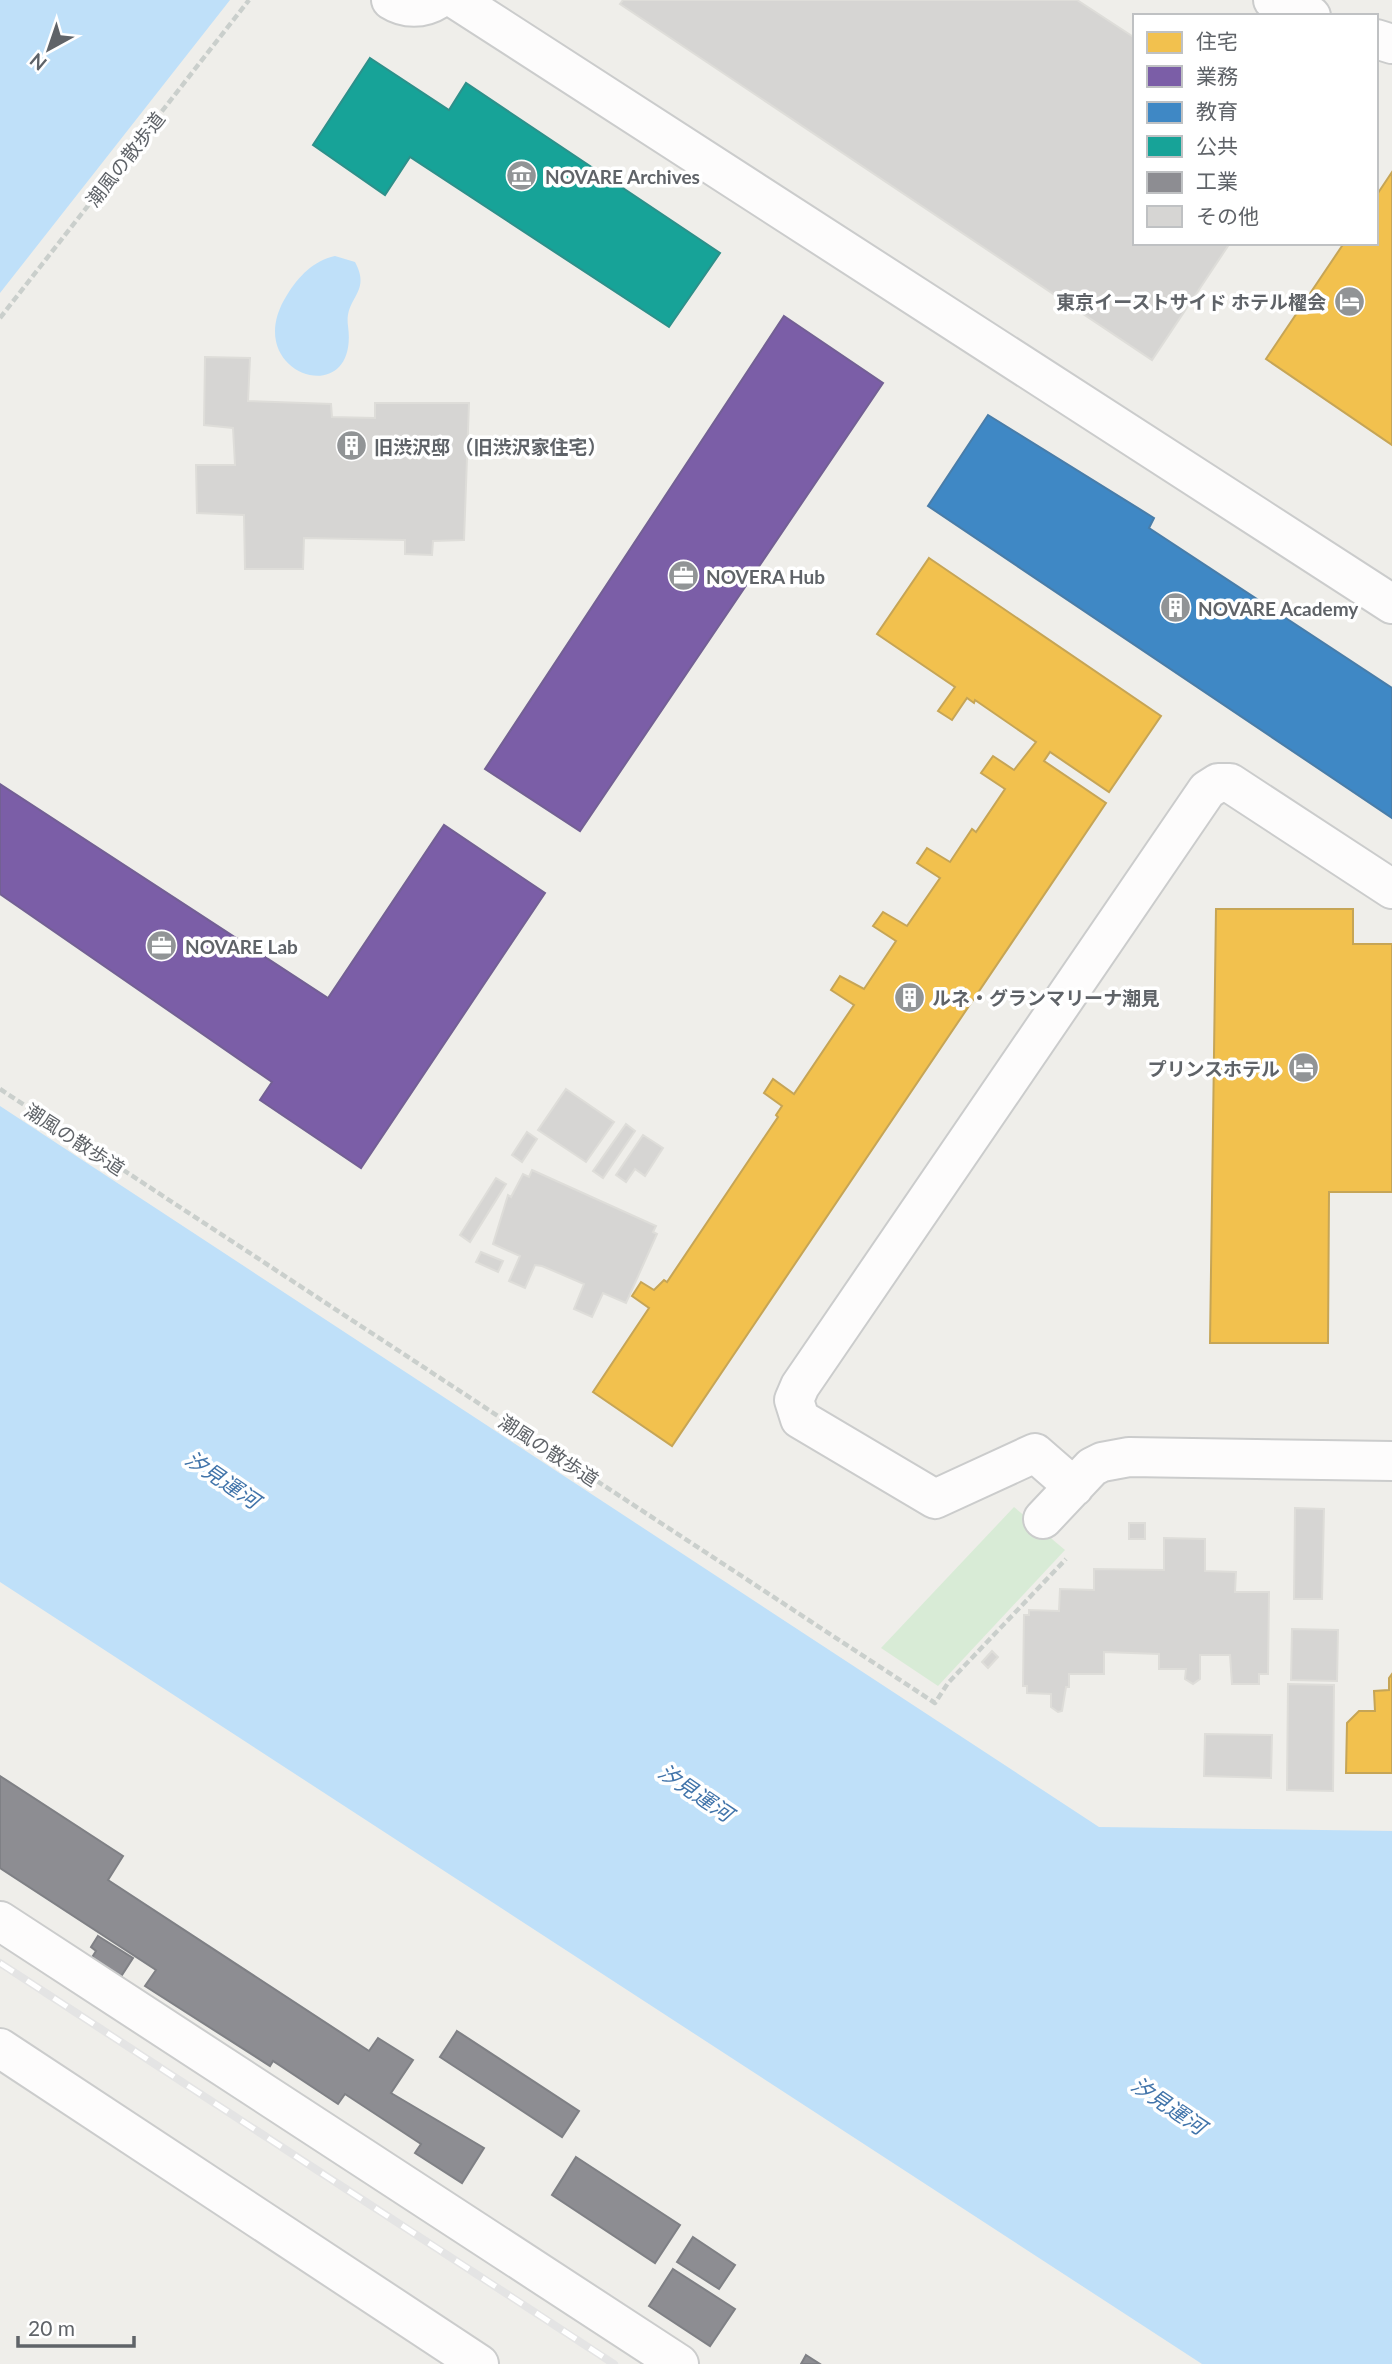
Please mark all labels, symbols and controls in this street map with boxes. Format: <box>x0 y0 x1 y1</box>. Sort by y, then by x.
north arrow <box>14 14 84 84</box>
legend <box>1133 14 1378 245</box>
text: 住宅 <box>1196 28 1238 53</box>
text: N <box>25 49 51 76</box>
text: 業務 <box>1196 63 1238 88</box>
text: 教育 <box>1196 98 1238 123</box>
street label: 潮風の散歩道 <box>81 107 169 211</box>
text: 公共 <box>1196 133 1238 158</box>
museum icon: NOVARE Archives <box>505 159 539 193</box>
place label: NOVARE Archives <box>545 165 700 188</box>
text: 工業 <box>1196 168 1238 193</box>
text: その他 <box>1196 203 1259 228</box>
hotel icon: 東京イーストサイド ホテル櫂会 <box>1332 284 1366 318</box>
place label: 東京イーストサイド ホテル櫂会 <box>1056 290 1326 313</box>
building icon: 旧渋沢邸 （旧渋沢家住宅） <box>334 429 368 463</box>
place label: 旧渋沢邸 （旧渋沢家住宅） <box>374 435 607 458</box>
office icon: NOVERA Hub <box>666 559 700 593</box>
place label: NOVERA Hub <box>706 565 825 588</box>
building icon: NOVARE Academy <box>1158 591 1192 625</box>
place label: NOVARE Academy <box>1198 597 1359 620</box>
office icon: NOVARE Lab <box>145 929 179 963</box>
place label: NOVARE Lab <box>185 935 298 958</box>
building icon: ルネ・グランマリーナ潮見 <box>892 980 926 1014</box>
place label: ルネ・グランマリーナ潮見 <box>932 986 1160 1009</box>
hotel icon: プリンスホテル <box>1286 1051 1320 1085</box>
place label: プリンスホテル <box>1147 1057 1280 1080</box>
street label: 潮風の散歩道 <box>21 1098 129 1180</box>
street label: 潮風の散歩道 <box>495 1409 603 1491</box>
water label: 汐見運河 <box>181 1445 268 1515</box>
water label: 汐見運河 <box>654 1758 741 1828</box>
water label: 汐見運河 <box>1127 2071 1214 2141</box>
scale bar <box>18 2304 133 2348</box>
text: 20 m <box>28 2315 75 2340</box>

